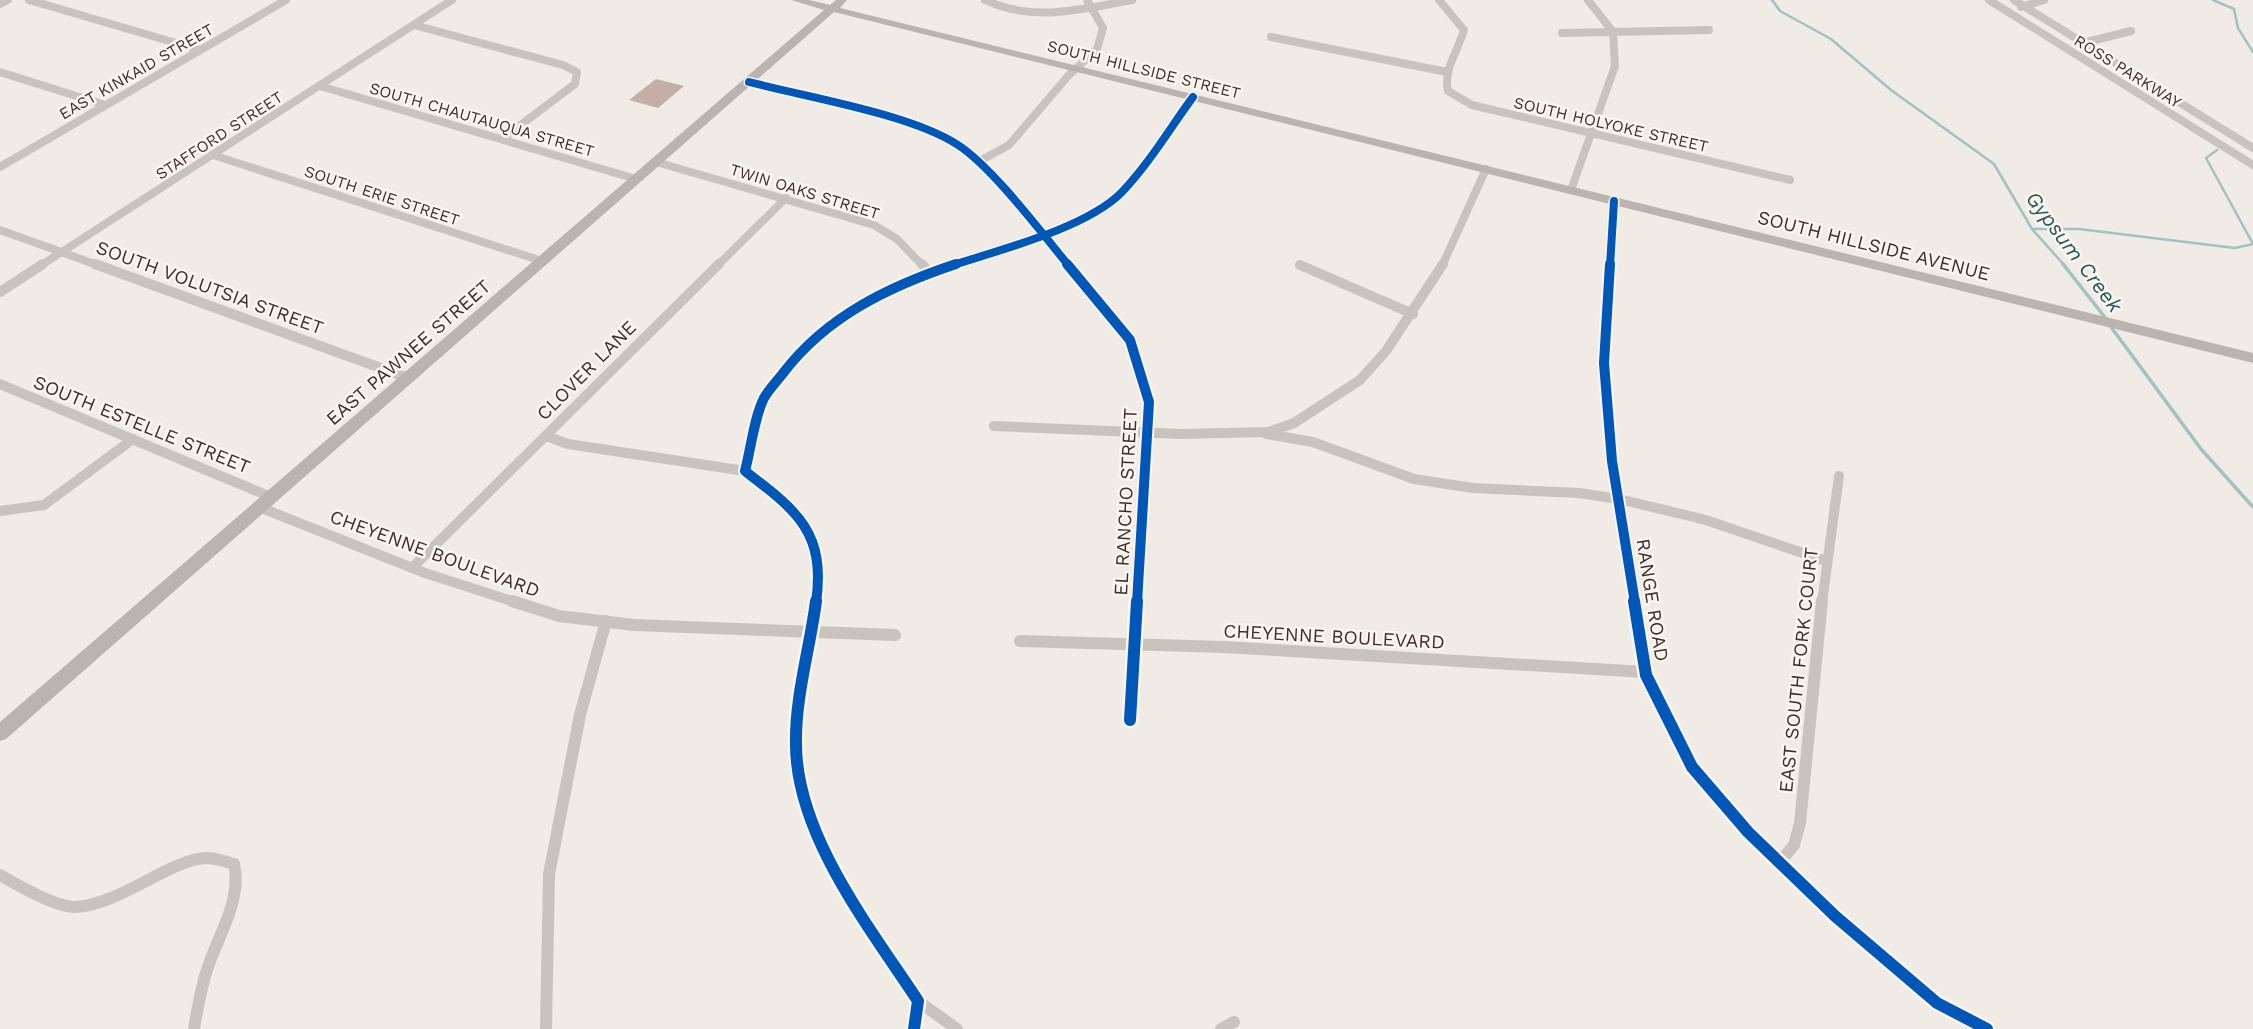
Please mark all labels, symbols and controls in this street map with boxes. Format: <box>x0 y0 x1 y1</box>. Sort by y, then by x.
street label: EAST KINKAID STREET <box>56 19 217 123</box>
street label: ROSS PARKWAY <box>2071 31 2185 112</box>
street label: SOUTH HILLSIDE STREET <box>1045 36 1243 103</box>
street label: SOUTH CHAUTAUQUA STREET <box>367 78 597 161</box>
street label: STAFFORD STREET <box>152 87 287 184</box>
street label: SOUTH HOLYOKE STREET <box>1512 93 1710 156</box>
street label: TWIN OAKS STREET <box>728 160 882 223</box>
street label: SOUTH ERIE STREET <box>302 161 462 230</box>
water label: Gypsum Creek <box>2021 186 2128 318</box>
street label: SOUTH HILLSIDE AVENUE <box>1755 205 1992 286</box>
street label: SOUTH VOLUTSIA STREET <box>93 236 327 339</box>
street label: EAST PAWNEE STREET <box>321 275 495 430</box>
street label: CLOVER LANE <box>532 316 641 425</box>
street label: SOUTH ESTELLE STREET <box>30 370 254 479</box>
street label: EL RANCHO STREET <box>1109 408 1142 596</box>
street label: CHEYENNE BOULEVARD <box>327 505 543 602</box>
street label: RANGE ROAD <box>1631 537 1674 663</box>
street label: EAST SOUTH FORK COURT <box>1774 546 1823 794</box>
street label: CHEYENNE BOULEVARD <box>1223 619 1445 654</box>

